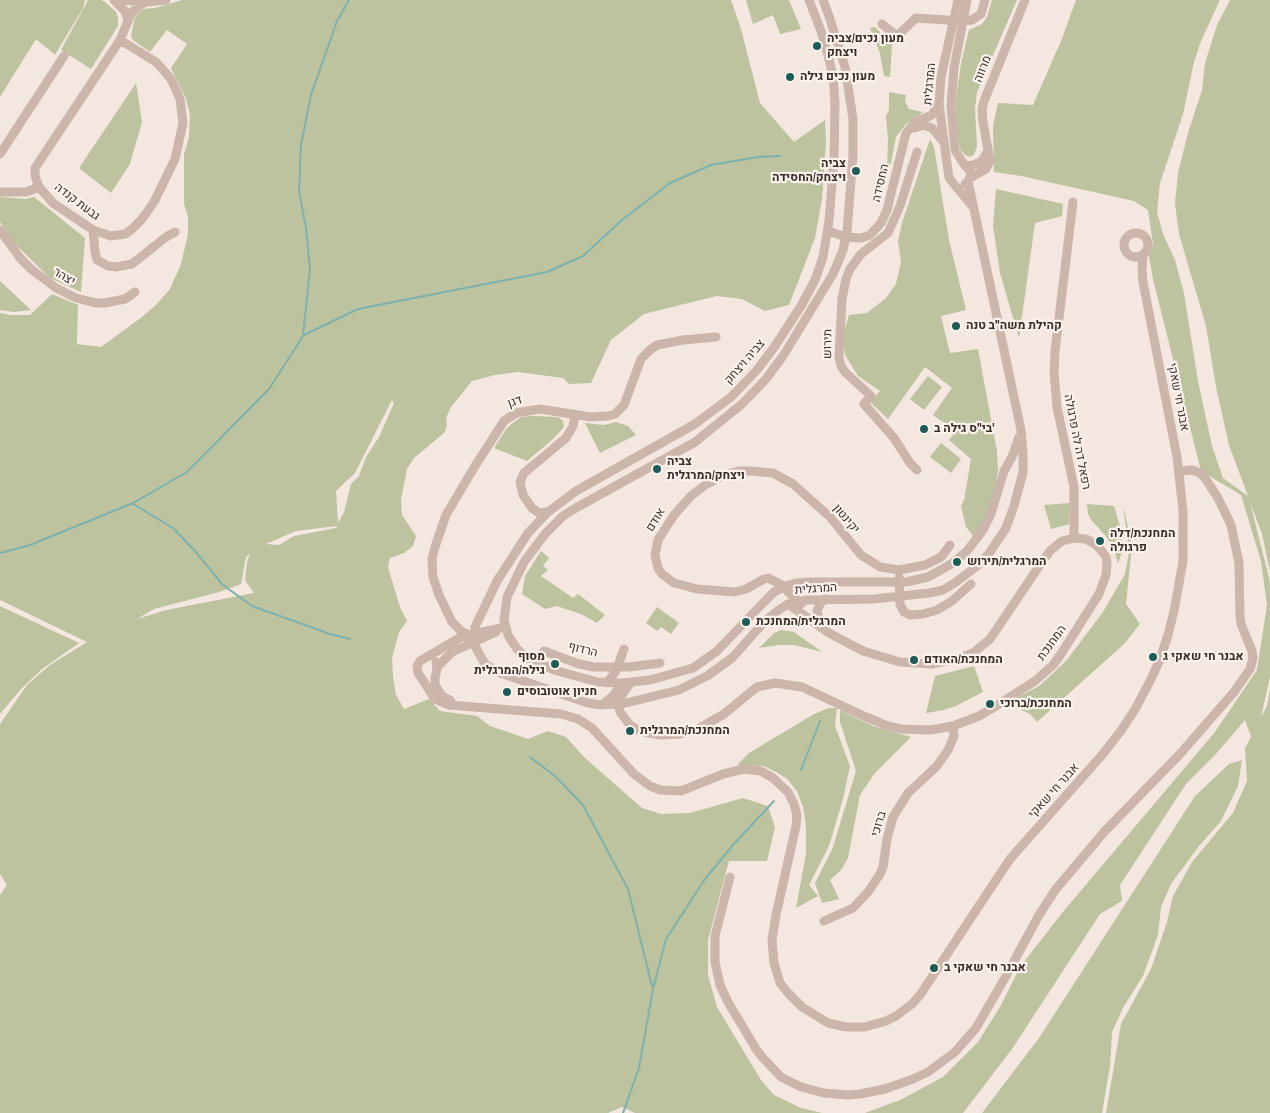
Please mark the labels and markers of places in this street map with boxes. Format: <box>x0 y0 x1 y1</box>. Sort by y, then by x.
place label: מעון נכים/צביה ויצחק <box>827 32 904 60</box>
marker: מעון נכים/צביה ויצחק <box>811 40 823 52</box>
place label: מעון נכים גילה <box>800 70 875 84</box>
marker: מעון נכים גילה <box>784 71 796 83</box>
place label: צביה ויצחק/החסידה <box>772 157 846 185</box>
marker: צביה ויצחק/החסידה <box>850 165 862 177</box>
place label: קהילת משה"ב טנה <box>966 319 1062 333</box>
marker: קהילת משה"ב טנה <box>950 320 962 332</box>
place label: בי"ס גילה ב' <box>934 422 995 436</box>
marker: בי"ס גילה ב' <box>918 423 930 435</box>
place label: צביה ויצחק/המרגלית <box>667 455 745 483</box>
marker: צביה ויצחק/המרגלית <box>651 463 663 475</box>
place label: המחנכת/דלה פרגולה <box>1110 527 1175 555</box>
marker: המחנכת/דלה פרגולה <box>1094 535 1106 547</box>
place label: המרגלית/תירוש <box>967 555 1047 569</box>
marker: המרגלית/תירוש <box>951 556 963 568</box>
place label: המרגלית/המחנכת <box>756 615 846 629</box>
marker: המרגלית/המחנכת <box>740 616 752 628</box>
place label: מסוף גילה/המרגלית <box>474 650 545 678</box>
place label: אבנר חי שאקי ג <box>1163 650 1244 664</box>
marker: אבנר חי שאקי ג <box>1147 651 1159 663</box>
place label: המחנכת/האודם <box>924 653 1003 667</box>
marker: המחנכת/האודם <box>908 654 920 666</box>
marker: מסוף גילה/המרגלית <box>549 658 561 670</box>
place label: חניון אוטובוסים <box>517 685 597 699</box>
marker: חניון אוטובוסים <box>501 686 513 698</box>
place label: המחנכת/ברוכי <box>1000 697 1072 711</box>
marker: המחנכת/ברוכי <box>984 698 996 710</box>
place label: המחנכת/המרגלית <box>640 724 730 738</box>
marker: המחנכת/המרגלית <box>624 725 636 737</box>
place label: אבנר חי שאקי ב <box>944 961 1026 975</box>
marker: אבנר חי שאקי ב <box>928 962 940 974</box>

